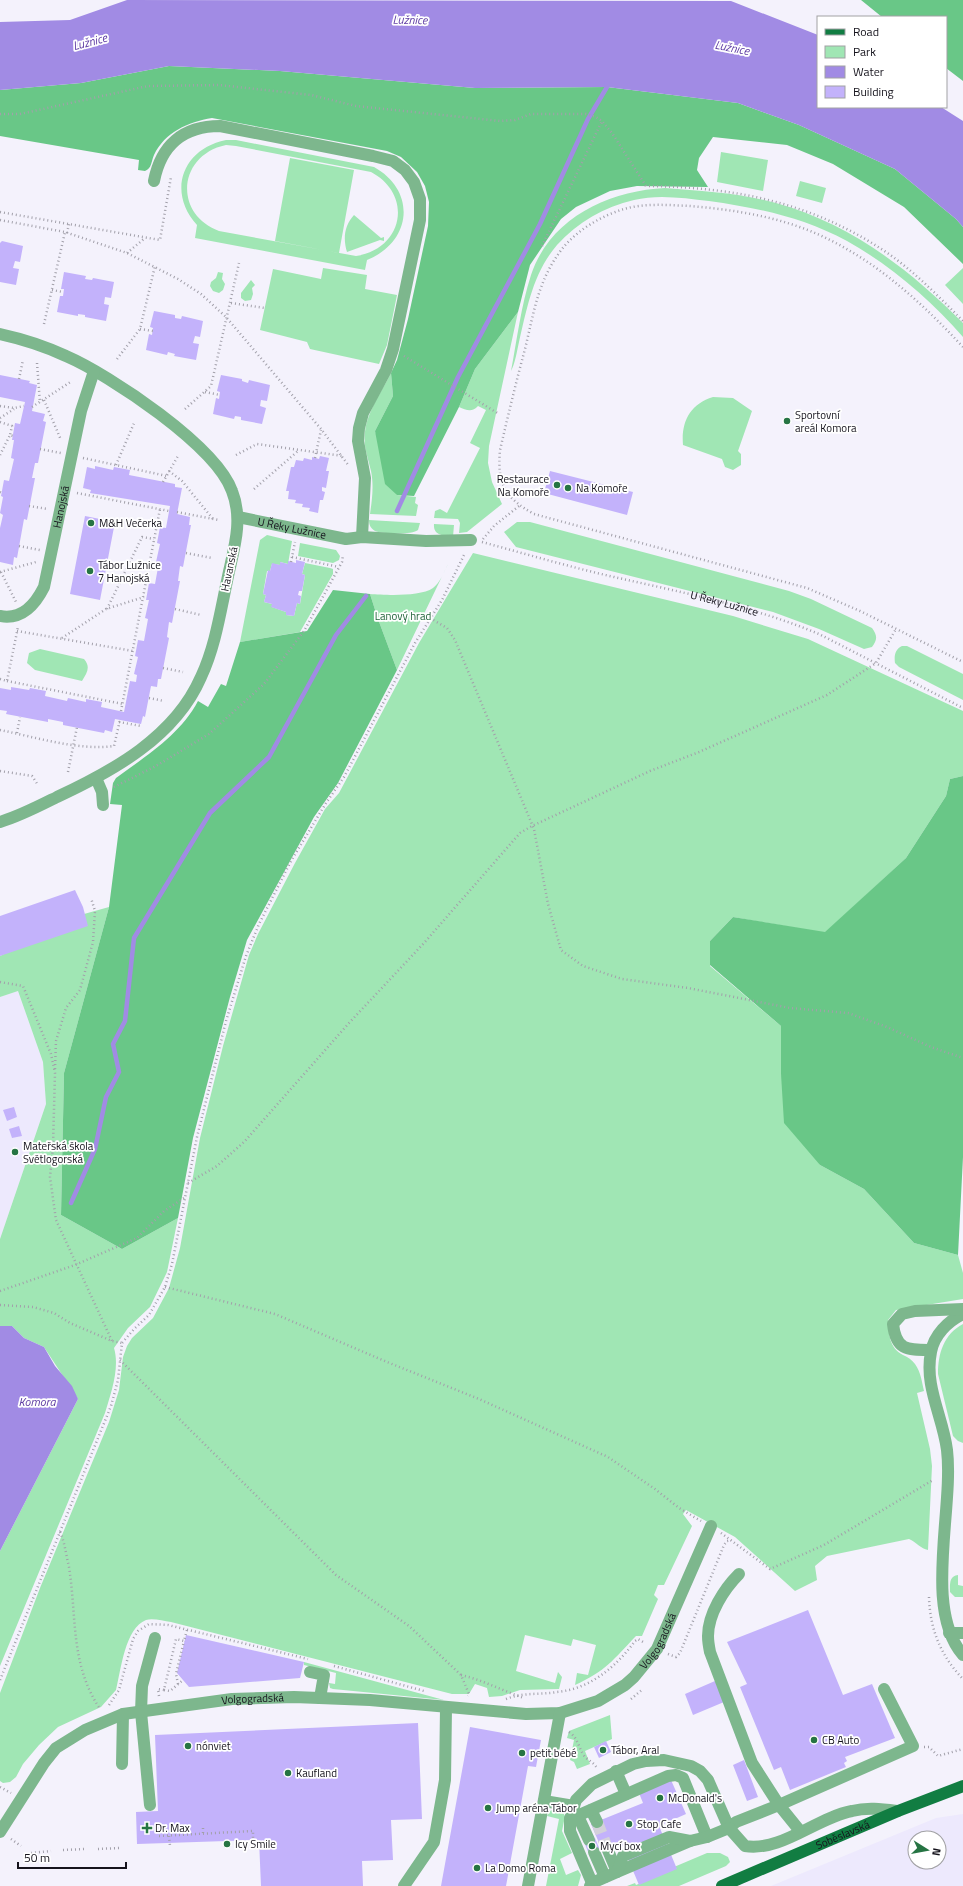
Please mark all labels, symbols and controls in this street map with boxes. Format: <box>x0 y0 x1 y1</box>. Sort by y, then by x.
water label: Lužnice <box>392 10 429 29</box>
legend <box>817 16 947 108</box>
text: Road <box>853 22 879 41</box>
water label: Lužnice <box>71 27 111 55</box>
water label: Lužnice <box>713 35 752 60</box>
text: Park <box>853 42 876 61</box>
text: Water <box>853 62 884 81</box>
text: Building <box>853 82 894 101</box>
place label: Sportovní areál Komora <box>795 407 857 436</box>
marker: Sportovní areál Komora <box>782 416 792 426</box>
place label: Restaurace Na Komoře <box>497 471 549 500</box>
marker: Restaurace Na Komoře <box>552 480 562 490</box>
place label: Na Komoře <box>576 480 628 496</box>
marker: Na Komoře <box>563 483 573 493</box>
street label: Hanojská <box>49 484 73 530</box>
street label: U Řeky Lužnice <box>256 513 328 543</box>
place label: M&H Večerka <box>99 515 163 531</box>
marker: M&H Večerka <box>86 518 96 528</box>
street label: Havanská <box>216 545 242 593</box>
place label: Tábor Lužnice 7 Hanojská <box>98 557 161 586</box>
marker: Tábor Lužnice 7 Hanojská <box>85 566 95 576</box>
street label: U Řeky Lužnice <box>689 587 761 620</box>
park label: Lanový hrad <box>375 608 431 624</box>
place label: Mateřská škola Světlogorská <box>23 1138 94 1167</box>
marker: Mateřská škola Světlogorská <box>10 1147 20 1157</box>
water label: Komora <box>19 1392 56 1411</box>
street label: Volgogradská <box>636 1610 680 1673</box>
street label: Volgogradská <box>220 1689 285 1708</box>
place label: CB Auto <box>822 1732 859 1748</box>
marker: CB Auto <box>809 1735 819 1745</box>
place label: nónviet <box>196 1738 231 1754</box>
marker: nónviet <box>183 1741 193 1751</box>
place label: Tábor, Aral <box>611 1742 659 1758</box>
place label: petit bébé <box>530 1745 577 1761</box>
marker: Tábor, Aral <box>598 1745 608 1755</box>
marker: petit bébé <box>517 1748 527 1758</box>
place label: Kaufland <box>296 1765 337 1781</box>
marker: Kaufland <box>283 1768 293 1778</box>
place label: McDonald's <box>668 1790 722 1806</box>
marker: McDonald's <box>655 1793 665 1803</box>
place label: Jump aréna Tábor <box>496 1800 577 1816</box>
marker: Jump aréna Tábor <box>483 1803 493 1813</box>
place label: Stop Cafe <box>637 1816 682 1832</box>
street label: Soběslavská <box>813 1816 873 1853</box>
marker: Stop Cafe <box>624 1819 634 1829</box>
place label: Dr. Max <box>155 1820 190 1836</box>
marker: Dr. Max <box>142 1823 152 1833</box>
north arrow <box>907 1830 947 1870</box>
place label: Icy Smile <box>235 1836 276 1852</box>
place label: Mycí box <box>600 1838 641 1854</box>
marker: Icy Smile <box>222 1839 232 1849</box>
marker: Mycí box <box>587 1841 597 1851</box>
scale bar <box>18 1844 126 1870</box>
text: N <box>928 1847 945 1857</box>
text: 50 m <box>24 1848 50 1867</box>
place label: La Domo Roma <box>485 1860 556 1876</box>
marker: La Domo Roma <box>472 1863 482 1873</box>

